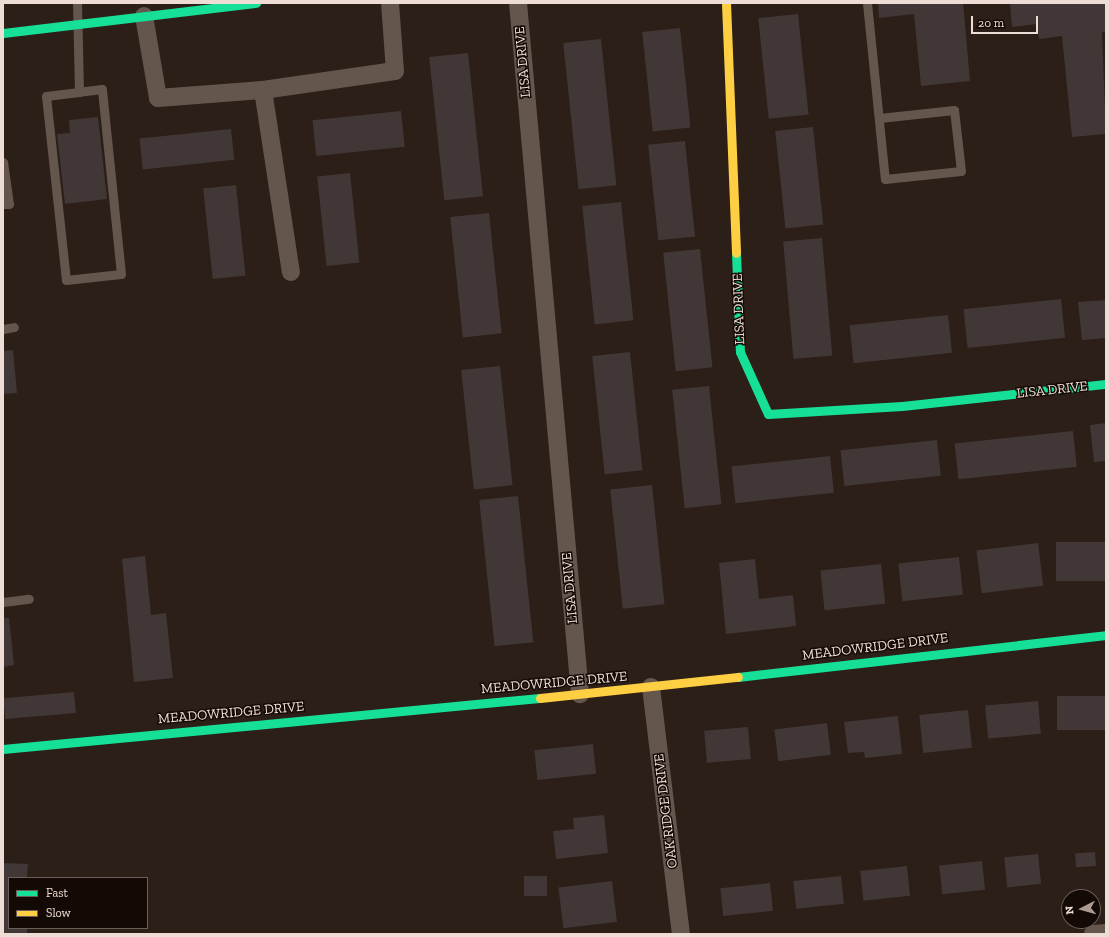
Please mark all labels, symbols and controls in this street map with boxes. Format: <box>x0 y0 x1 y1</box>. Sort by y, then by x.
scale bar <box>973 8 1040 34</box>
text: 20 m <box>978 16 1004 30</box>
street label: LISA DRIVE <box>512 26 534 98</box>
street label: LISA DRIVE <box>729 273 749 345</box>
street label: LISA DRIVE <box>1015 378 1089 402</box>
street label: LISA DRIVE <box>559 552 581 624</box>
street label: MEADOWRIDGE DRIVE <box>801 630 949 664</box>
street label: MEADOWRIDGE DRIVE <box>480 668 628 698</box>
street label: MEADOWRIDGE DRIVE <box>157 698 305 728</box>
street label: OAK RIDGE DRIVE <box>651 753 681 869</box>
legend <box>8 877 148 929</box>
text: Fast <box>46 886 68 900</box>
north arrow <box>1061 889 1101 929</box>
text: N <box>1063 905 1076 915</box>
text: Slow <box>46 906 71 920</box>

